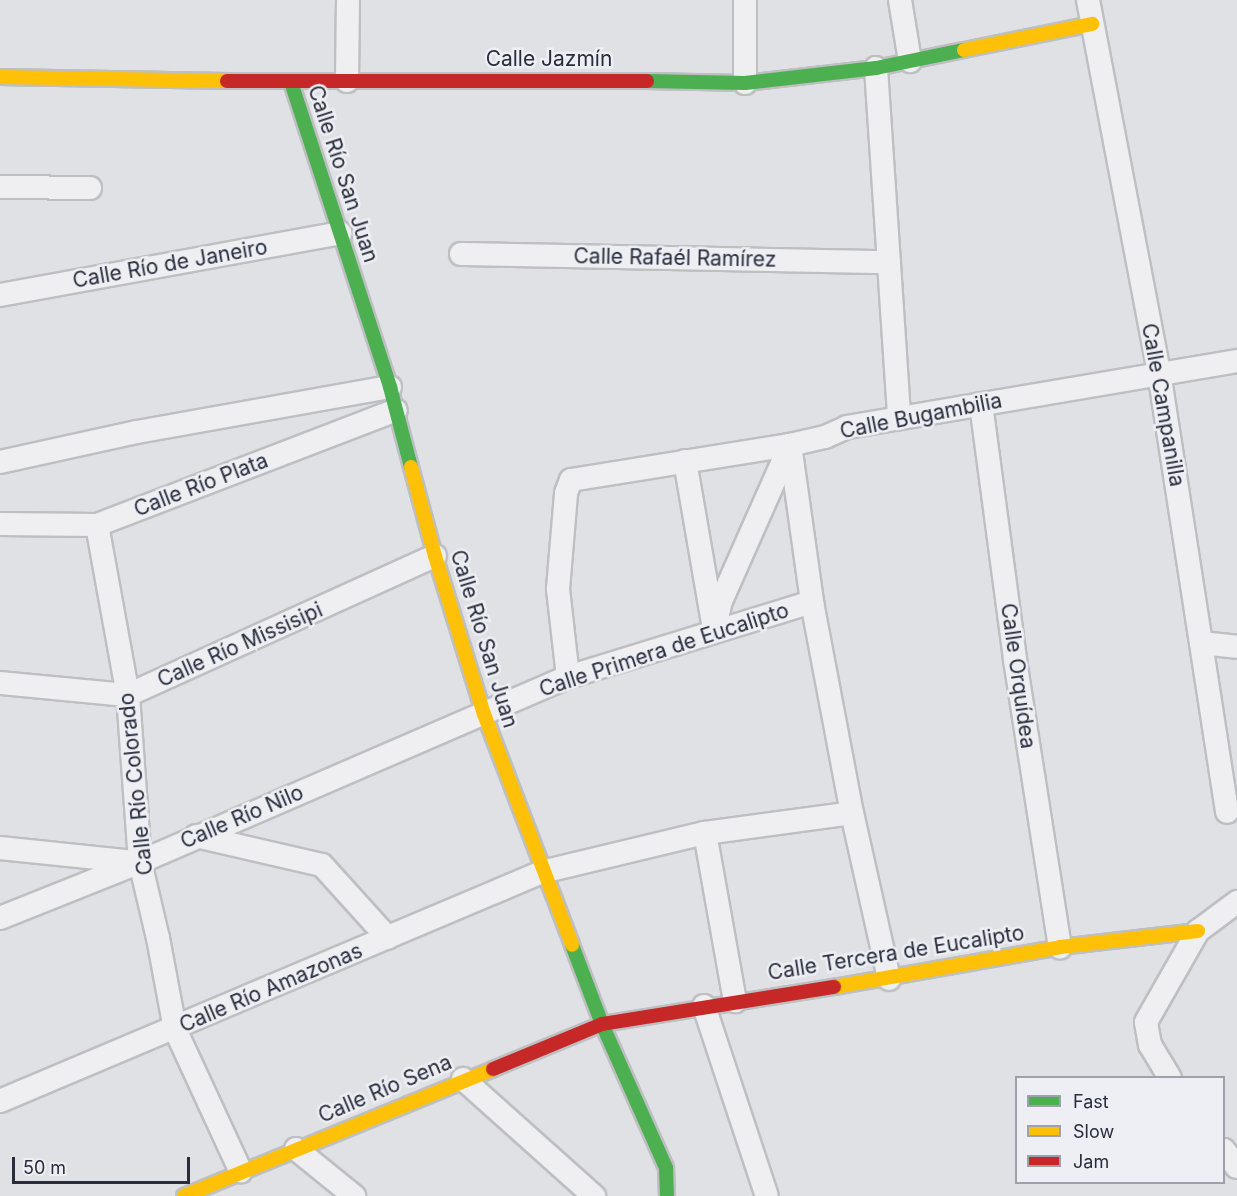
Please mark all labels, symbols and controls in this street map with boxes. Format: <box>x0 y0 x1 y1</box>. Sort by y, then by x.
street label: Calle Jazmín <box>486 46 612 72</box>
street label: Calle Río San Juan <box>302 82 384 266</box>
street label: Calle Río de Janeiro <box>71 234 269 294</box>
street label: Calle Rafaél Ramírez <box>573 244 777 272</box>
street label: Calle Campanilla <box>1136 321 1190 489</box>
street label: Calle Bugambilia <box>838 388 1004 444</box>
street label: Calle Río Plata <box>130 448 272 522</box>
street label: Calle Río San Juan <box>445 547 523 731</box>
street label: Calle Río Missisipi <box>154 597 326 693</box>
street label: Calle Primera de Eucalipto <box>536 598 792 702</box>
street label: Calle Orquídea <box>995 602 1041 750</box>
street label: Calle Río Colorado <box>114 692 158 876</box>
street label: Calle Río Nilo <box>177 780 307 854</box>
street label: Calle Tercera de Eucalipto <box>766 920 1026 986</box>
street label: Calle Río Amazonas <box>176 938 366 1038</box>
street label: Calle Río Sena <box>315 1050 455 1128</box>
legend <box>1015 1076 1225 1184</box>
text: Fast <box>1073 1091 1109 1112</box>
text: Slow <box>1073 1121 1114 1142</box>
scale bar <box>15 1145 194 1183</box>
text: Jam <box>1073 1151 1109 1172</box>
text: 50 m <box>23 1157 66 1178</box>

